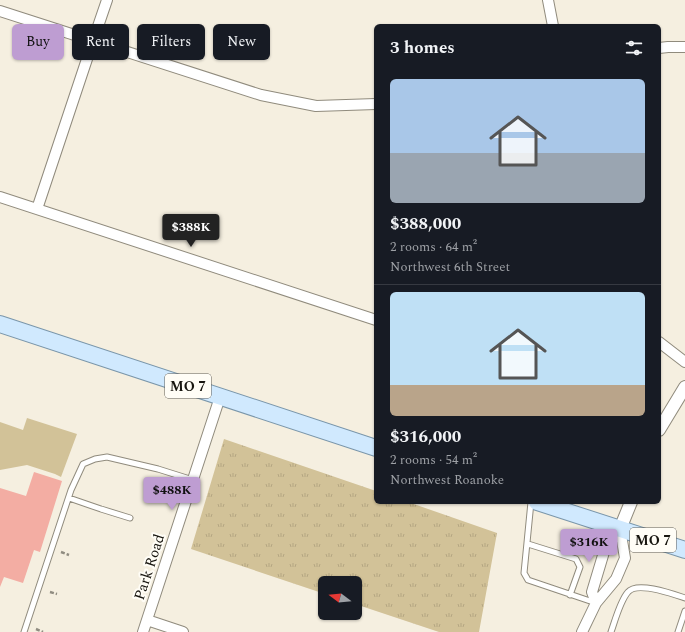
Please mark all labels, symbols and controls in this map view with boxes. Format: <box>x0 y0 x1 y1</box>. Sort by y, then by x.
chip: Buy <box>12 24 64 60</box>
chip: Rent <box>72 24 129 60</box>
chip: Filters <box>137 24 205 60</box>
chip: New <box>213 24 270 60</box>
text: 3 homes <box>390 35 455 61</box>
icon: filters <box>623 37 645 59</box>
icon: home <box>482 105 554 177</box>
text: $388,000 <box>390 211 461 237</box>
pin: $388K <box>163 214 219 248</box>
text: $388K <box>171 217 211 237</box>
text: 2 rooms · 64 m² <box>390 237 477 257</box>
text: Northwest 6th Street <box>390 257 510 277</box>
icon: home <box>482 318 554 390</box>
road number: MO 7 <box>165 374 211 398</box>
text: $316,000 <box>390 424 461 450</box>
text: 2 rooms · 54 m² <box>390 450 477 470</box>
text: Northwest Roanoke <box>390 470 504 490</box>
pin: $488K <box>144 477 200 511</box>
text: $488K <box>152 480 192 500</box>
road number: MO 7 <box>630 528 676 552</box>
pin: $316K <box>561 529 617 563</box>
street label: Park Road <box>128 531 171 603</box>
text: $316K <box>569 532 609 552</box>
north arrow <box>318 576 362 620</box>
map controls <box>318 576 362 620</box>

